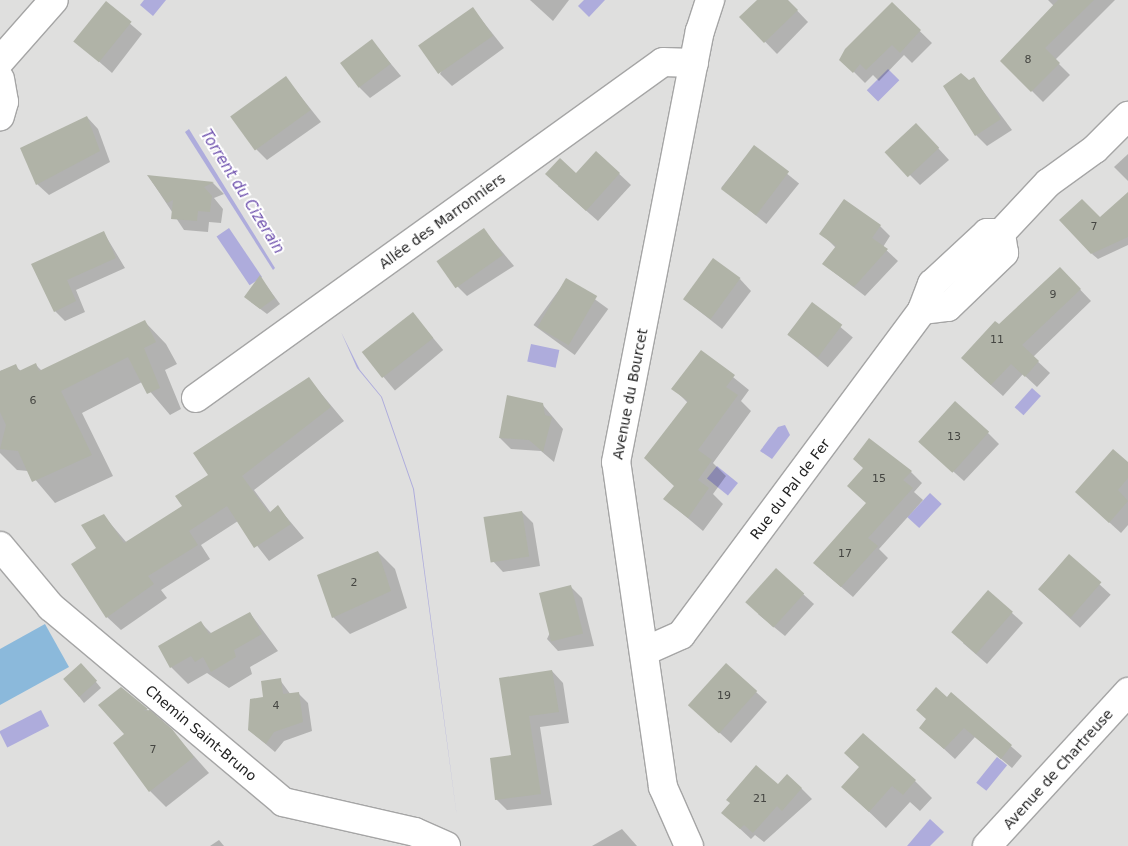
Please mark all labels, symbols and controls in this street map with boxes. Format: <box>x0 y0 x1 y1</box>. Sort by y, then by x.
house number: 8 <box>1025 53 1031 67</box>
water label: Torrent du Cizerain <box>197 127 287 257</box>
street label: Allée des Marronniers <box>376 170 508 272</box>
house number: 7 <box>1091 220 1097 234</box>
house number: 9 <box>1050 288 1056 302</box>
street label: Avenue du Bourcet <box>609 327 651 461</box>
house number: 11 <box>990 333 1004 347</box>
house number: 6 <box>30 394 36 408</box>
house number: 13 <box>947 430 961 444</box>
street label: Rue du Pal de Fer <box>747 435 833 543</box>
house number: 15 <box>872 472 886 486</box>
house number: 17 <box>838 547 852 561</box>
house number: 2 <box>351 576 357 590</box>
street label: Chemin Saint-Bruno <box>142 682 260 784</box>
house number: 19 <box>717 689 731 703</box>
house number: 4 <box>273 699 279 713</box>
street label: Avenue de Chartreuse <box>1000 706 1116 832</box>
house number: 7 <box>150 743 156 757</box>
house number: 21 <box>753 792 767 806</box>

